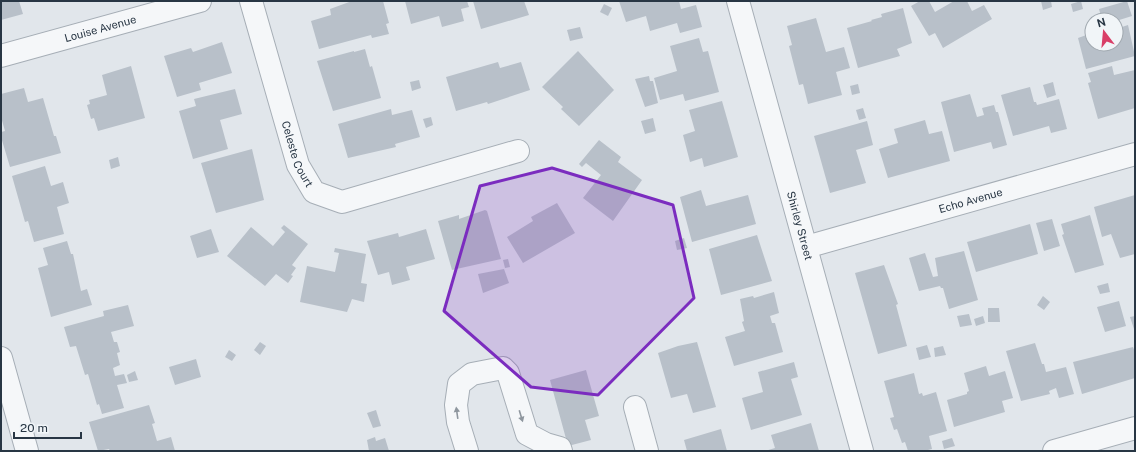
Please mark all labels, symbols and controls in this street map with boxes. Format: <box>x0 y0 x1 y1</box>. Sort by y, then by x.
north arrow <box>1084 12 1124 52</box>
street label: Louise Avenue <box>63 13 137 44</box>
text: N <box>1095 15 1107 29</box>
street label: Celeste Court <box>280 119 316 189</box>
street label: Echo Avenue <box>937 186 1004 215</box>
street label: Shirley Street <box>785 190 815 261</box>
one-way arrow <box>454 407 460 419</box>
one-way arrow <box>518 411 524 423</box>
scale bar <box>14 414 81 440</box>
text: 20 m <box>20 421 48 435</box>

